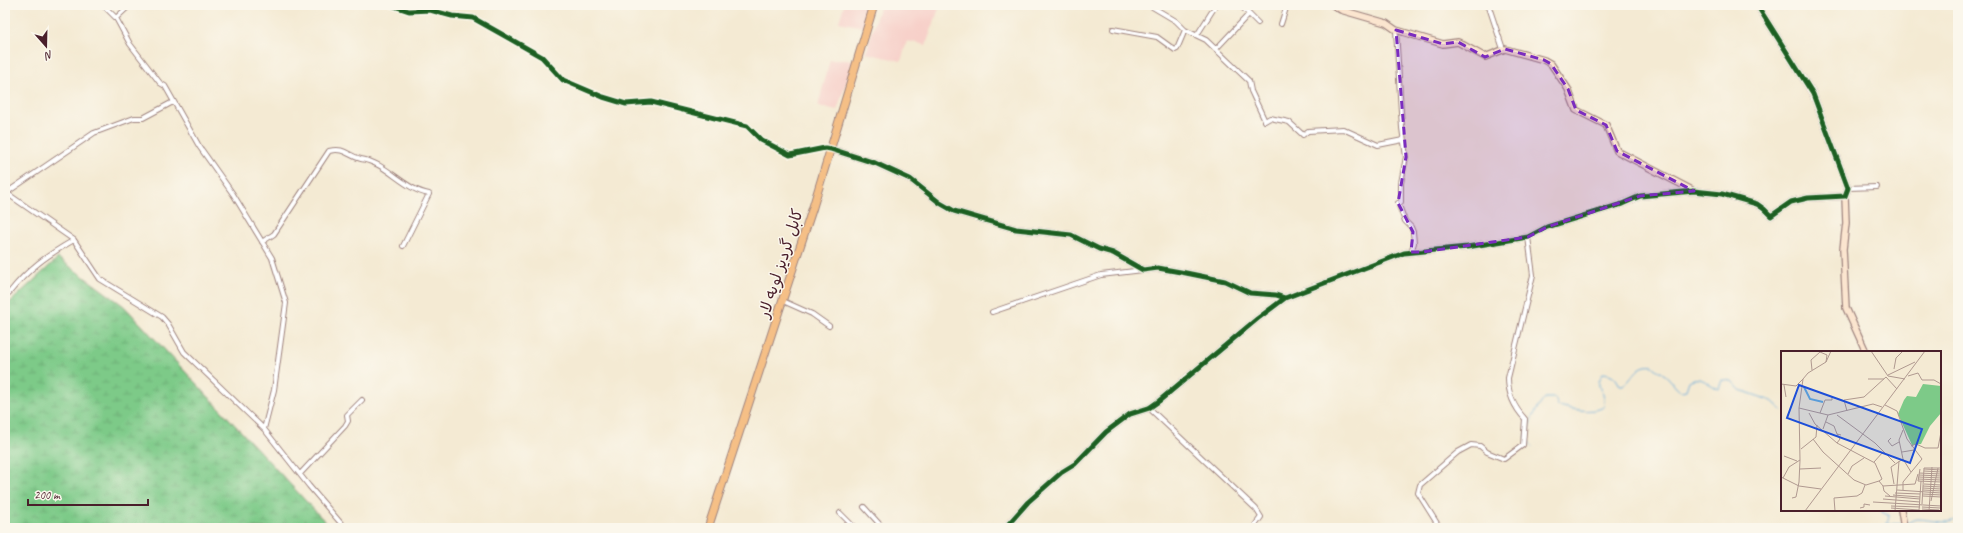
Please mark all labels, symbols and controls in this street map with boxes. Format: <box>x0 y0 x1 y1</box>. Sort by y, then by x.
north arrow <box>26 26 66 66</box>
text: N <box>42 48 55 64</box>
street label: کابل گردیز لویه لار <box>753 206 808 322</box>
inset map <box>1781 351 1941 511</box>
scale bar <box>28 481 148 507</box>
text: 200 m <box>34 487 61 503</box>

